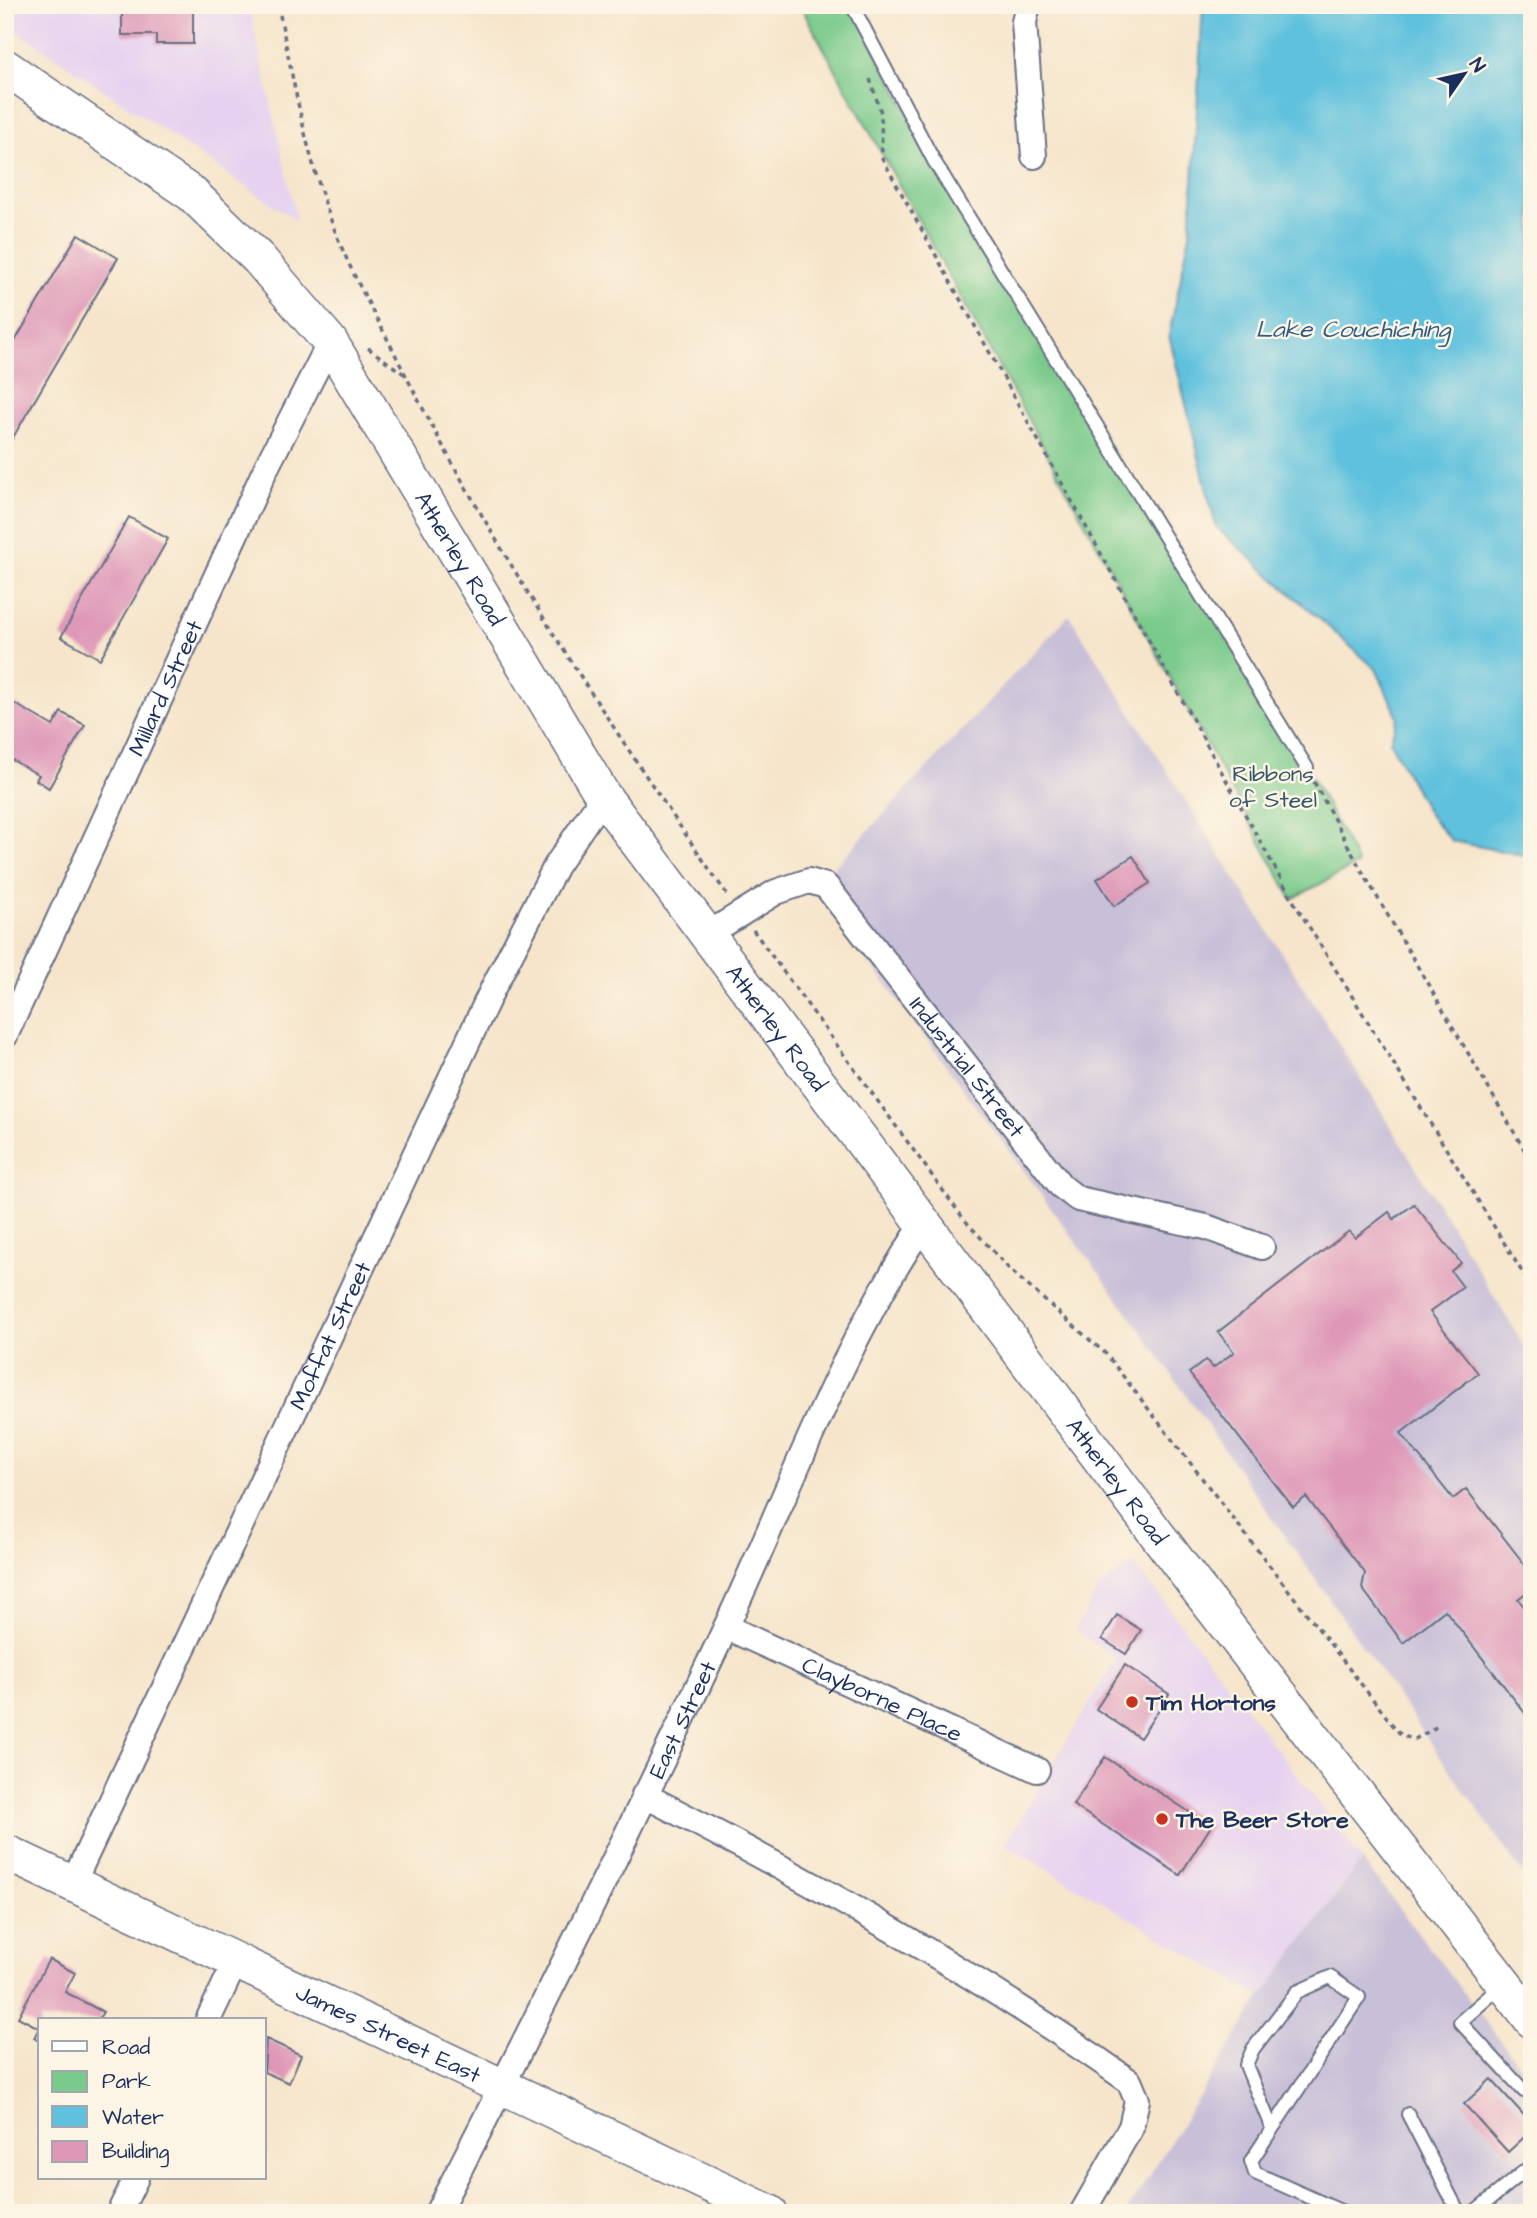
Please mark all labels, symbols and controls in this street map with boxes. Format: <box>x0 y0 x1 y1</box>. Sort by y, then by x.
north arrow <box>1428 38 1498 108</box>
text: N <box>1462 53 1491 78</box>
water label: Lake Couchiching <box>1256 313 1452 348</box>
street label: Atherley Road <box>406 486 512 632</box>
street label: Millard Street <box>121 615 211 762</box>
park label: Ribbons of Steel <box>1229 758 1317 816</box>
street label: Atherley Road <box>718 958 834 1099</box>
street label: Industrial Street <box>901 990 1033 1145</box>
street label: Moffat Street <box>282 1256 380 1415</box>
street label: Atherley Road <box>1058 1412 1175 1552</box>
street label: Clayborne Place <box>797 1649 967 1750</box>
street label: East Street <box>641 1655 725 1784</box>
place label: Tim Hortons <box>1145 1687 1276 1719</box>
marker: Tim Hortons <box>1124 1694 1140 1710</box>
place label: The Beer Store <box>1175 1804 1349 1836</box>
marker: The Beer Store <box>1154 1811 1170 1827</box>
street label: James Street East <box>290 1976 487 2092</box>
legend <box>38 2018 266 2180</box>
text: Road <box>102 2033 150 2062</box>
text: Park <box>102 2067 151 2096</box>
text: Water <box>102 2103 164 2132</box>
text: Building <box>102 2137 170 2168</box>

